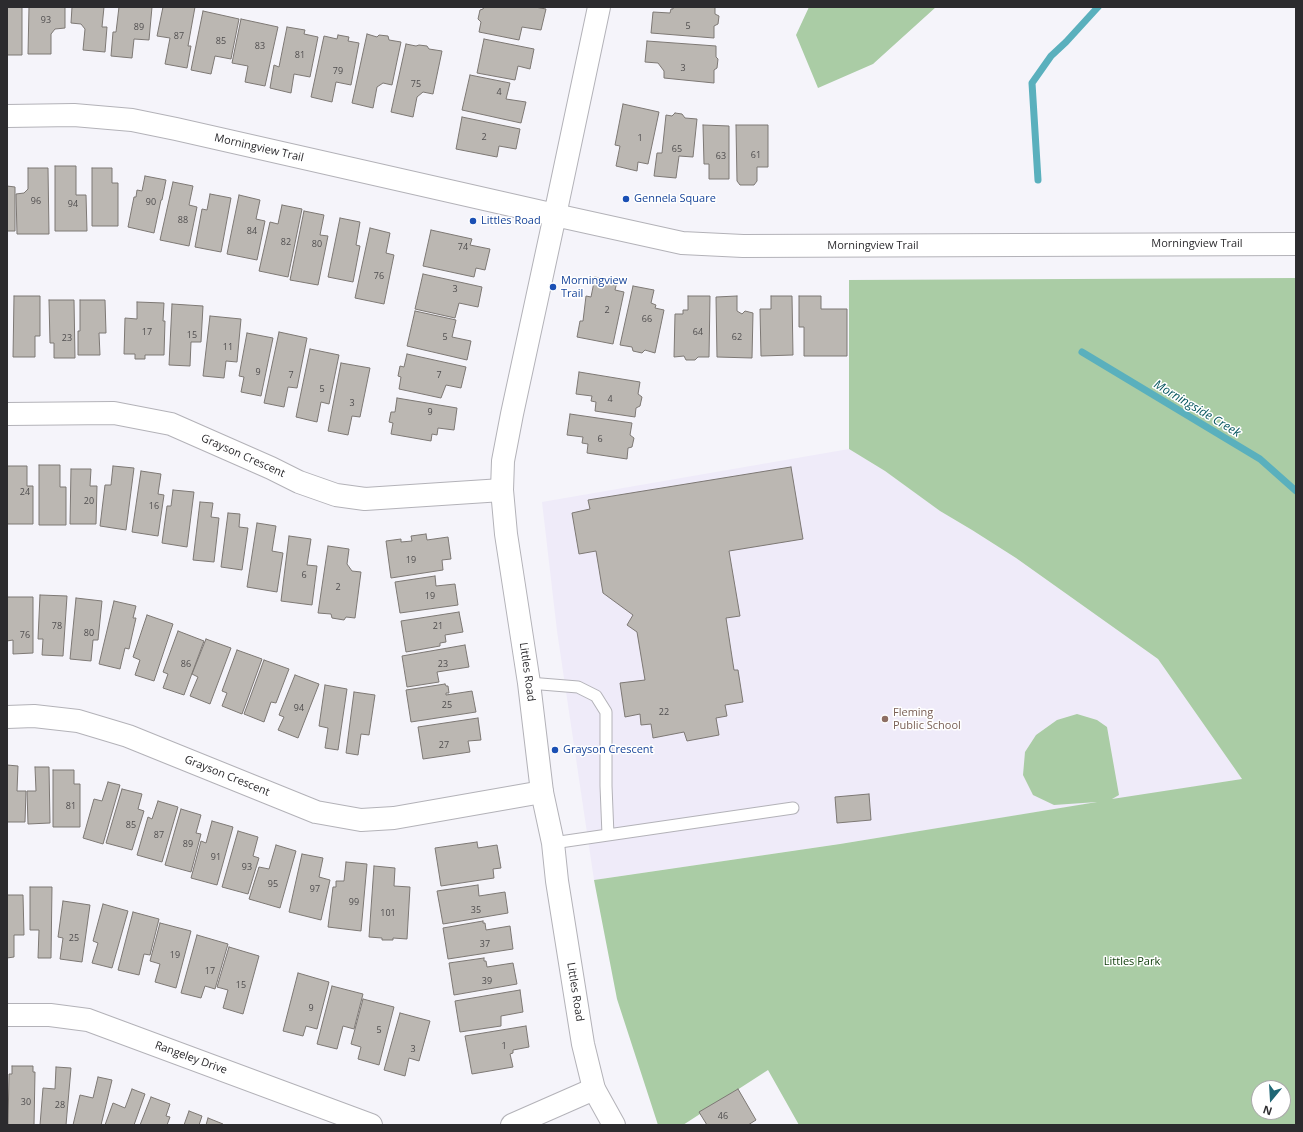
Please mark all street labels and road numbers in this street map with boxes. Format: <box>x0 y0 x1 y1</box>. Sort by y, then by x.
street label: Morningview Trail <box>213 131 305 165</box>
street label: Morningview Trail <box>1151 237 1243 251</box>
street label: Morningview Trail <box>827 239 919 253</box>
street label: Grayson Crescent <box>199 432 287 480</box>
street label: Littles Road <box>516 642 538 702</box>
street label: Grayson Crescent <box>183 753 271 799</box>
street label: Littles Road <box>564 962 586 1022</box>
street label: Rangeley Drive <box>153 1039 229 1077</box>

